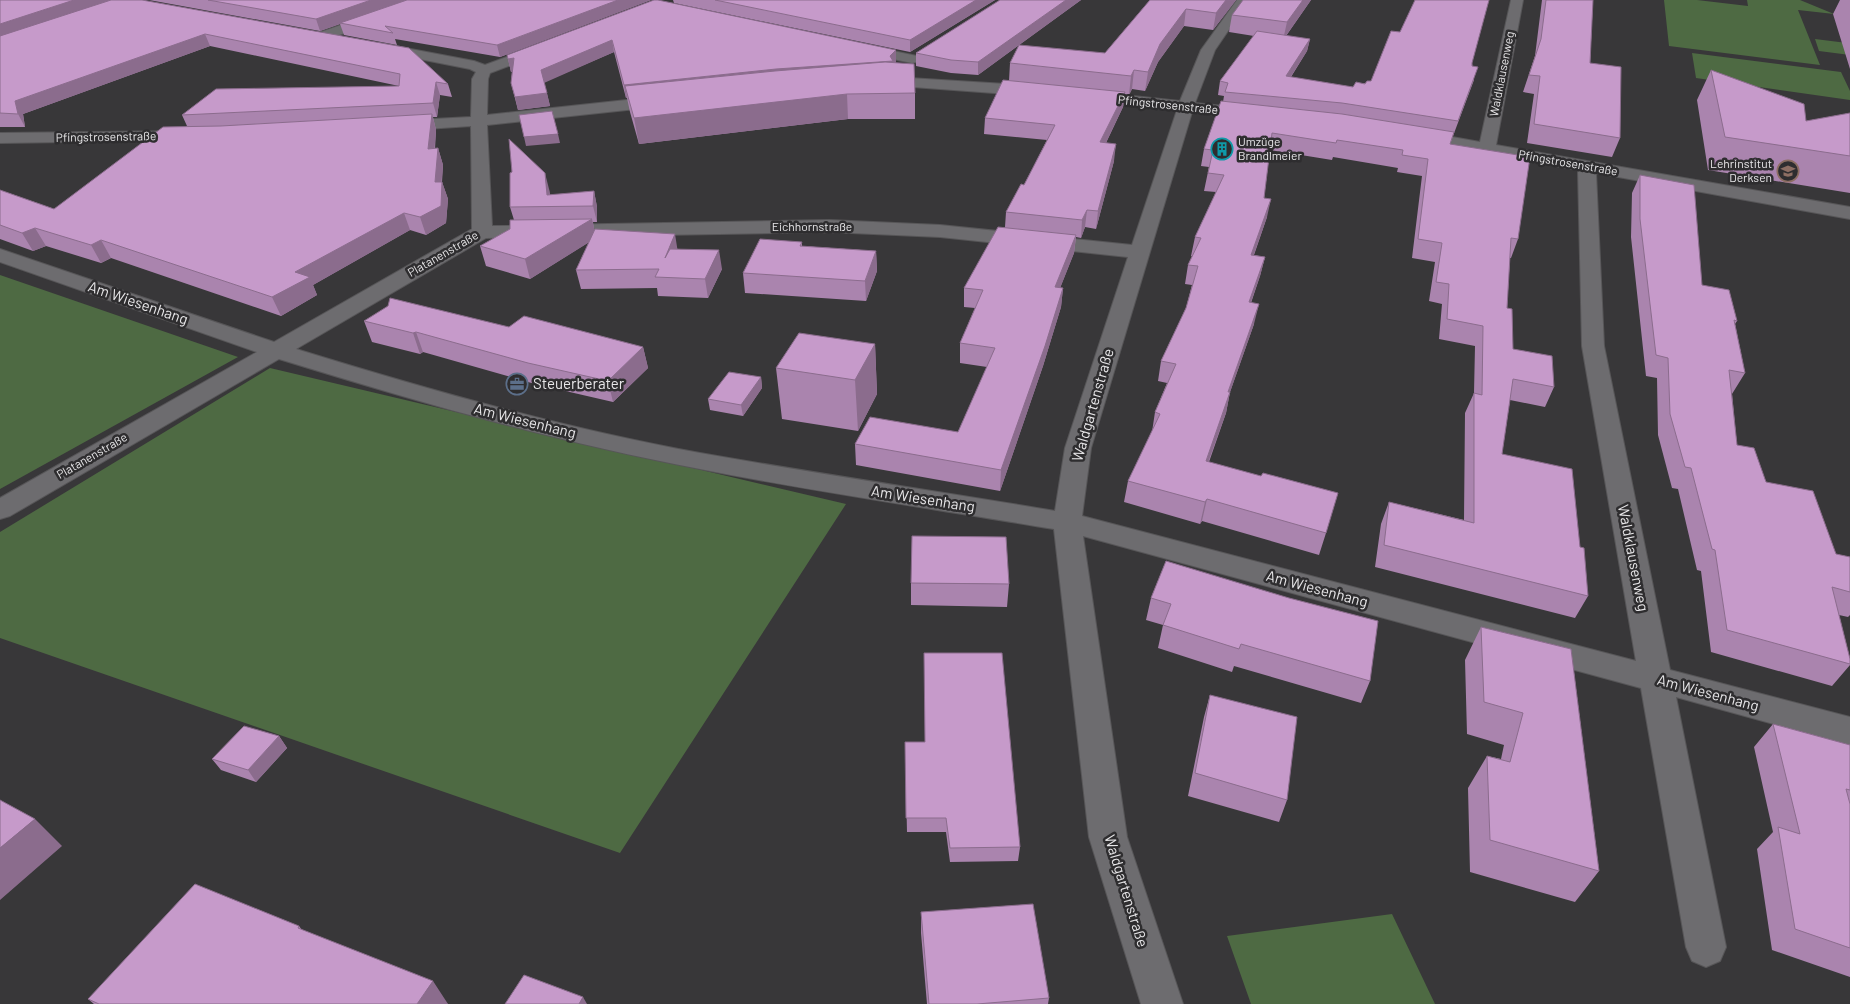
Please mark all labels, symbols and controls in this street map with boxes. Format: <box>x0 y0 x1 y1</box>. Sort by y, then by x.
street label: Waldklausenweg <box>1486 30 1516 118</box>
street label: Pfingstrosenstraße <box>1117 92 1219 116</box>
street label: Pfingstrosenstraße <box>56 128 156 144</box>
place label: Umzüge Brandlmeier <box>1238 134 1302 162</box>
building icon: Umzüge Brandlmeier <box>1210 137 1234 161</box>
street label: Pfingstrosenstraße <box>1517 146 1619 178</box>
place label: Lehrinstitut Derksen <box>1710 156 1772 184</box>
school or university icon: Lehrinstitut Derksen <box>1776 159 1800 183</box>
street label: Eichhornstraße <box>772 219 852 233</box>
street label: Platanenstraße <box>405 227 480 279</box>
street label: Am Wiesenhang <box>86 277 191 328</box>
street label: Waldgartenstraße <box>1067 346 1117 463</box>
office icon: Steuerberater <box>505 372 529 396</box>
place label: Steuerberater <box>533 374 625 392</box>
street label: Am Wiesenhang <box>472 399 578 441</box>
street label: Platanenstraße <box>54 429 129 481</box>
street label: Am Wiesenhang <box>870 481 976 515</box>
street label: Waldklausenweg <box>1615 503 1653 613</box>
street label: Am Wiesenhang <box>1264 566 1370 610</box>
street label: Am Wiesenhang <box>1655 670 1761 714</box>
street label: Waldgartenstraße <box>1101 832 1153 949</box>

